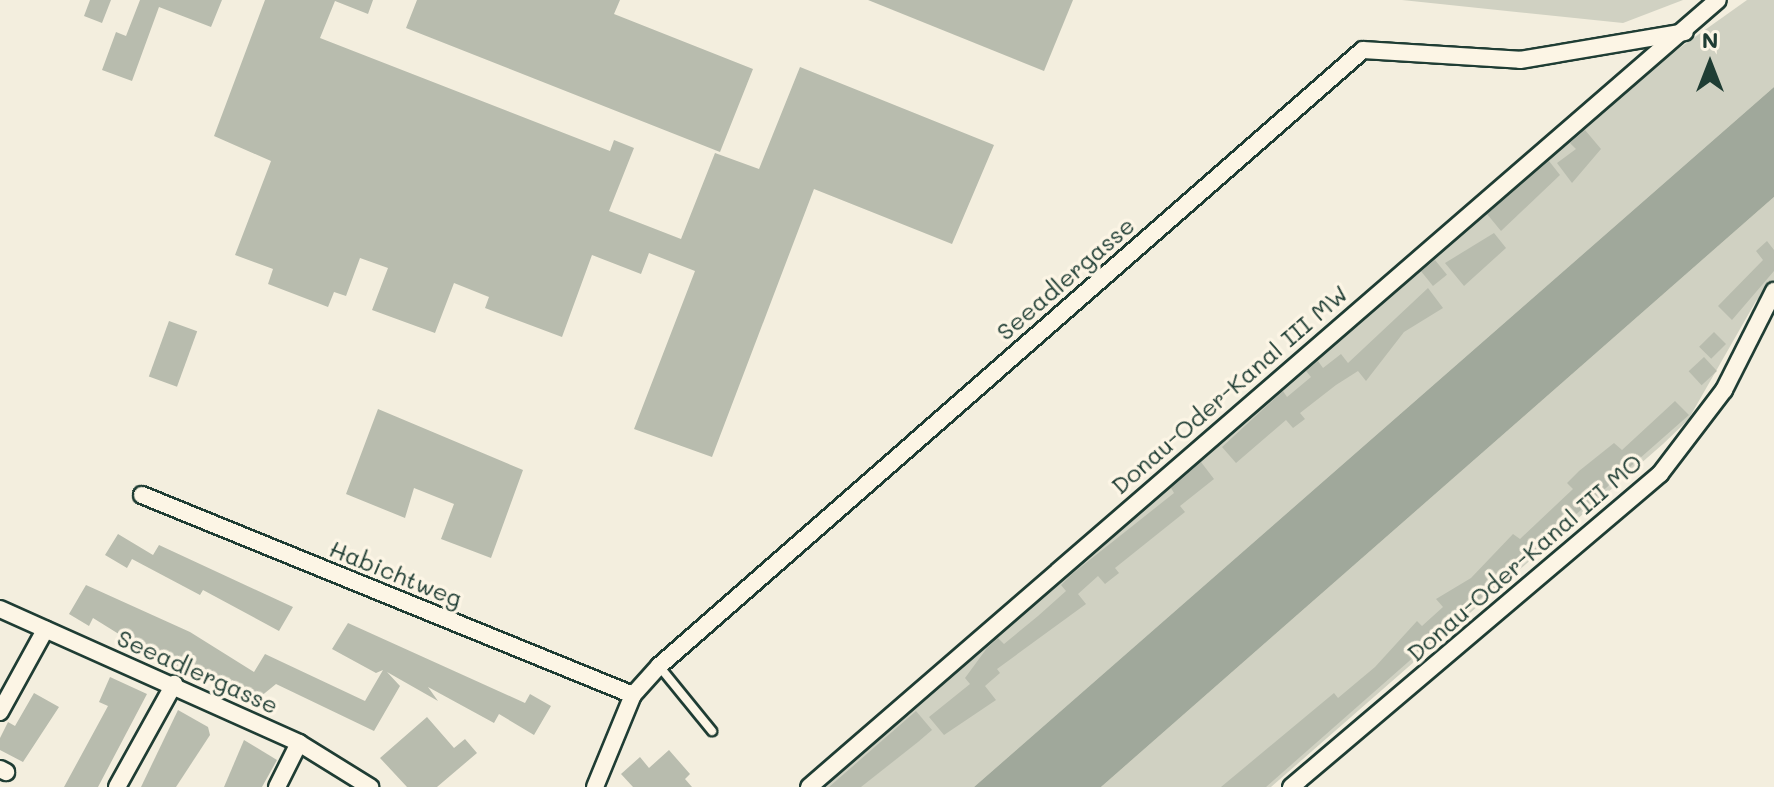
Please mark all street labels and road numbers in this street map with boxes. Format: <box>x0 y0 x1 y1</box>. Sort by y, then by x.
street label: Seeadlergasse <box>990 210 1140 346</box>
street label: Donau-Oder-Kanal III MW <box>1105 278 1353 500</box>
street label: Donau-Oder-Kanal III MO <box>1400 447 1648 667</box>
street label: Habichtweg <box>326 533 466 613</box>
street label: Seeadlergasse <box>113 623 283 719</box>

